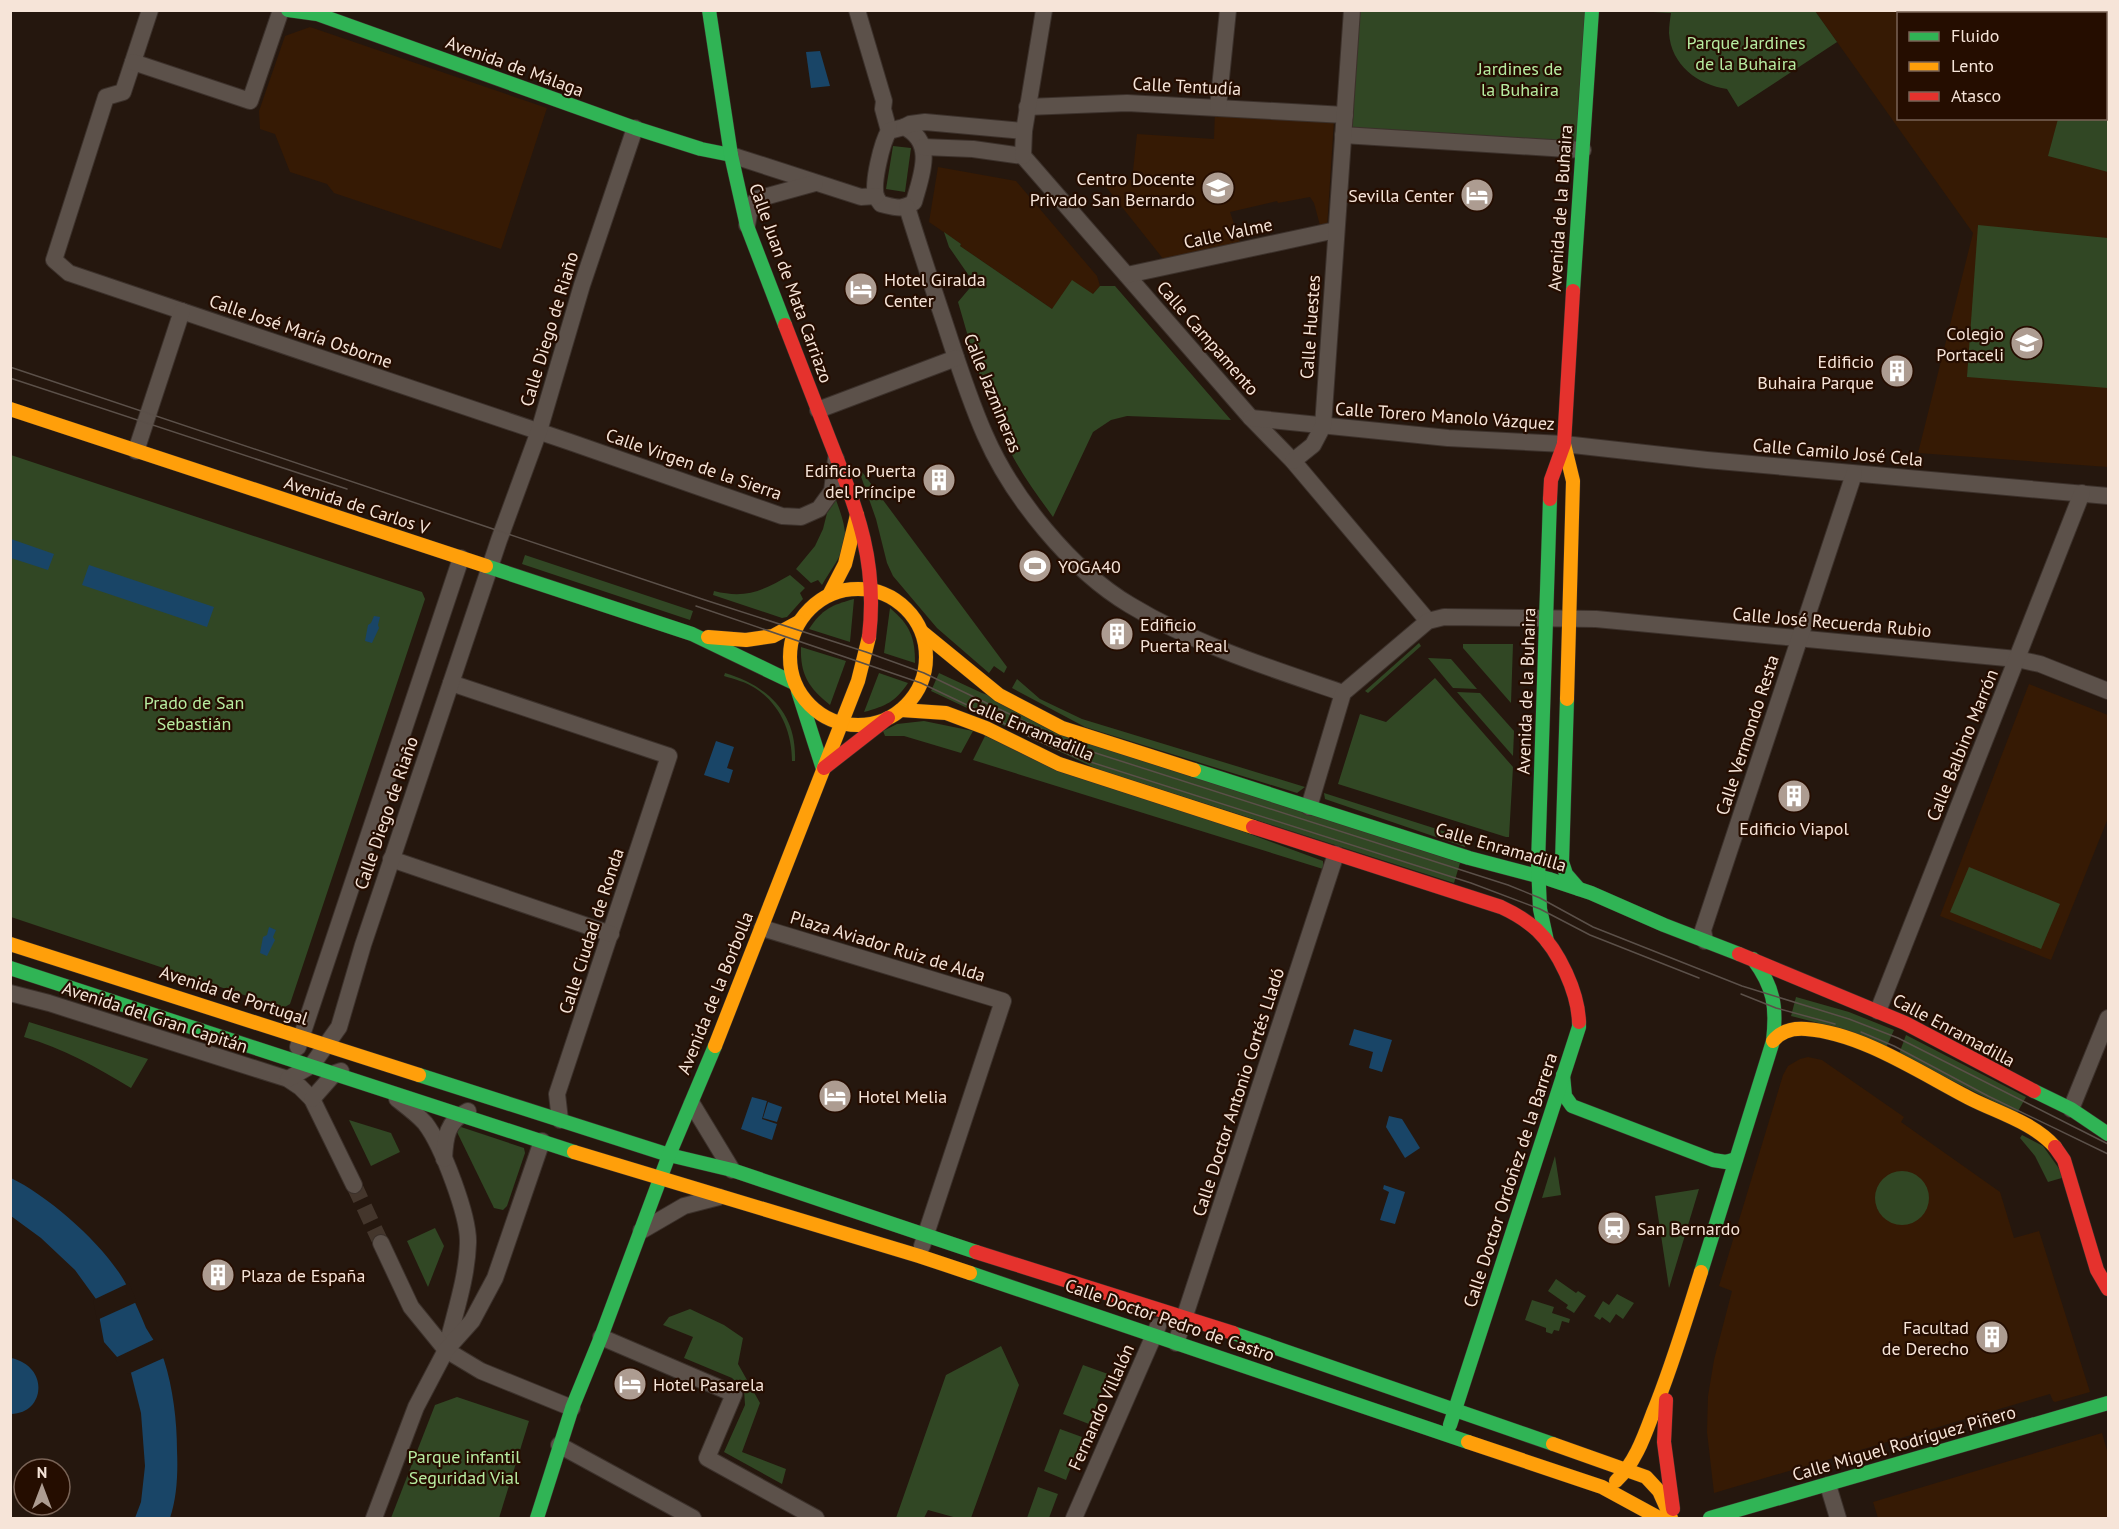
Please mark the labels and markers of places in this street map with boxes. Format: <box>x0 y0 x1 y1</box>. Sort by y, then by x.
place label: Centro Docente Privado San Bernardo <box>1030 167 1195 211</box>
school or university icon: Centro Docente Privado San Bernardo <box>1200 170 1236 206</box>
hotel icon: Sevilla Center <box>1459 177 1495 213</box>
place label: Sevilla Center <box>1348 184 1454 207</box>
place label: Hotel Giralda Center <box>884 268 986 312</box>
hotel icon: Hotel Giralda Center <box>843 271 879 307</box>
place label: Colegio Portaceli <box>1936 322 2004 366</box>
school or university icon: Colegio Portaceli <box>2009 325 2045 361</box>
place label: Edificio Buhaira Parque <box>1757 350 1874 394</box>
building icon: Edificio Buhaira Parque <box>1879 353 1915 389</box>
place label: Edificio Puerta del Príncipe <box>805 459 916 503</box>
building icon: Edificio Puerta del Príncipe <box>921 462 957 498</box>
sports icon: YOGA40 <box>1017 548 1053 584</box>
place label: YOGA40 <box>1058 555 1121 578</box>
place label: Edificio Puerta Real <box>1140 613 1229 657</box>
building icon: Edificio Puerta Real <box>1099 616 1135 652</box>
building icon: Edificio Viapol <box>1776 778 1812 814</box>
place label: Edificio Viapol <box>1739 817 1849 840</box>
hotel icon: Hotel Melia <box>817 1078 853 1114</box>
place label: Hotel Melia <box>858 1085 947 1108</box>
station icon: San Bernardo <box>1596 1210 1632 1246</box>
place label: San Bernardo <box>1637 1217 1740 1240</box>
building icon: Plaza de España <box>200 1257 236 1293</box>
place label: Plaza de España <box>241 1264 365 1287</box>
place label: Facultad de Derecho <box>1882 1316 1969 1360</box>
building icon: Facultad de Derecho <box>1974 1319 2010 1355</box>
hotel icon: Hotel Pasarela <box>612 1366 648 1402</box>
place label: Hotel Pasarela <box>653 1373 764 1396</box>

